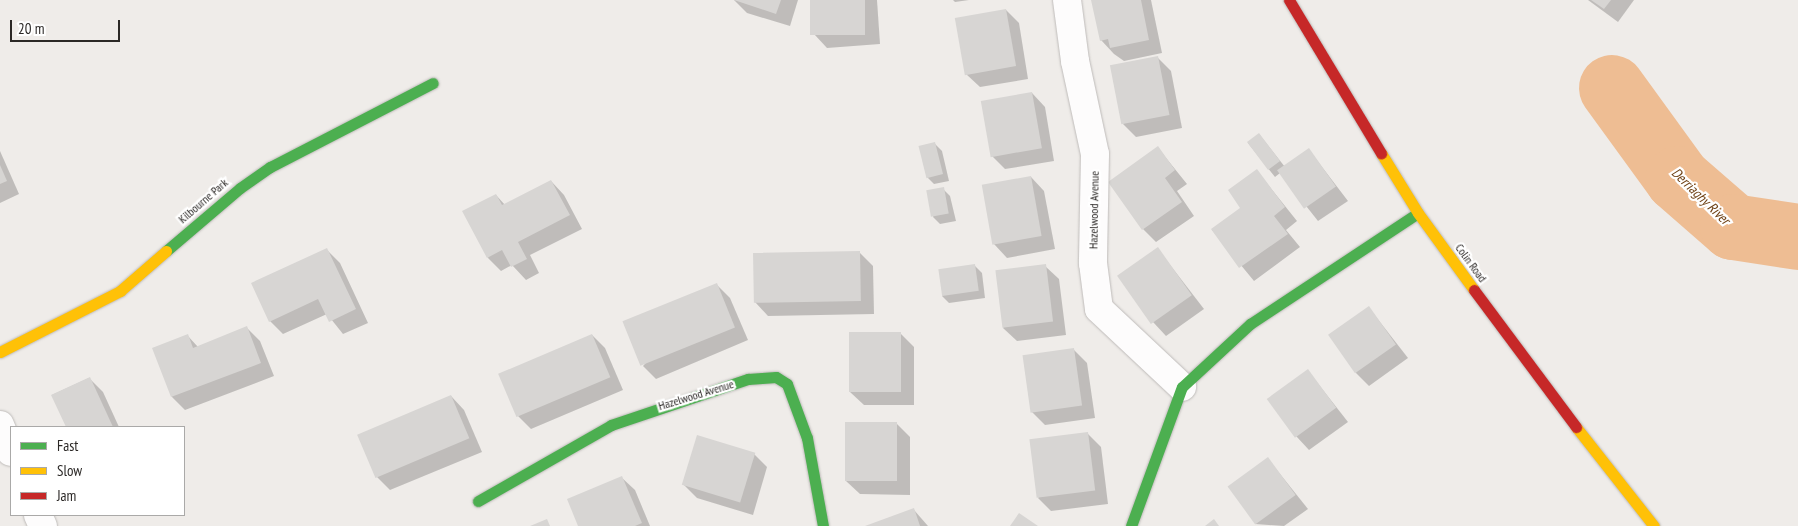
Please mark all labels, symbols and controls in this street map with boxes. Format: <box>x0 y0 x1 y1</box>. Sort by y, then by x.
scale bar <box>12 10 122 42</box>
text: 20 m <box>18 19 44 38</box>
water label: Derriaghy River <box>1668 164 1734 228</box>
street label: Hazelwood Avenue <box>1086 171 1102 249</box>
street label: Kilbourne Park <box>175 176 231 226</box>
street label: Colin Road <box>1452 241 1490 285</box>
street label: Hazelwood Avenue <box>656 377 736 413</box>
legend <box>10 426 185 516</box>
text: Fast <box>57 436 78 455</box>
text: Slow <box>57 461 82 480</box>
text: Jam <box>57 486 76 505</box>

